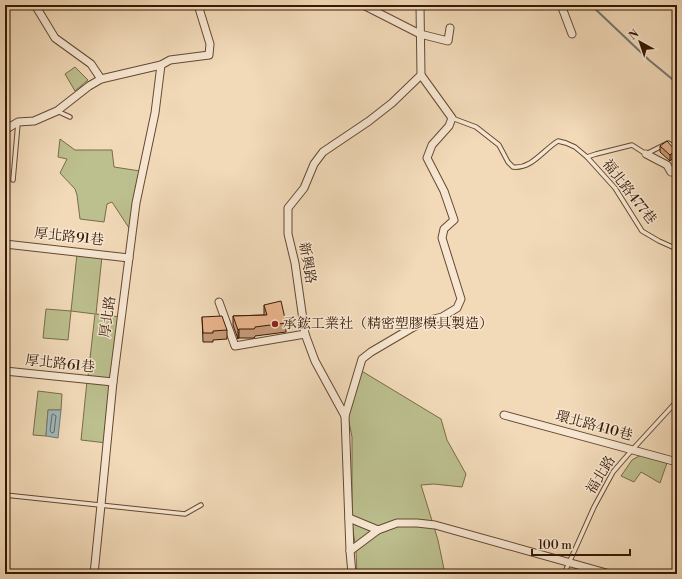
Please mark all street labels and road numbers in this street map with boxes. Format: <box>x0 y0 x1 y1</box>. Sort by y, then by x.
street label: 福北路477巷 <box>598 156 660 228</box>
street label: 厚北路91巷 <box>33 224 105 250</box>
street label: 新興路 <box>294 241 320 285</box>
street label: 厚北路 <box>96 295 120 339</box>
street label: 厚北路61巷 <box>24 351 96 377</box>
street label: 環北路410巷 <box>553 407 635 445</box>
street label: 福北路 <box>582 452 620 498</box>

